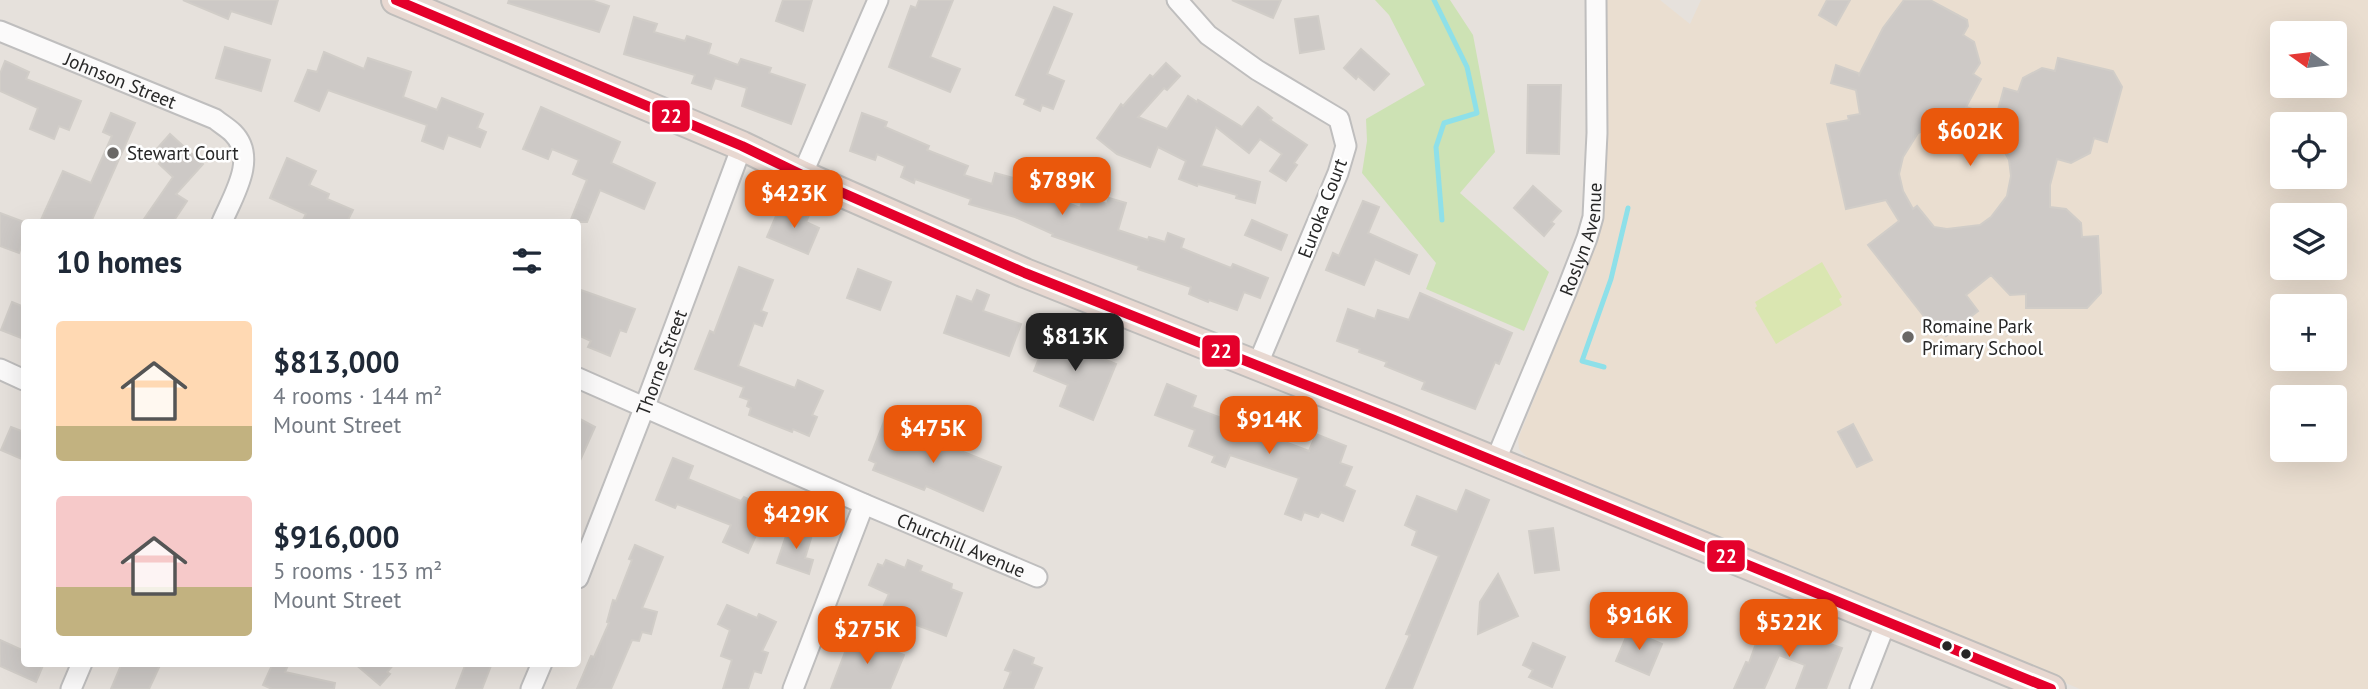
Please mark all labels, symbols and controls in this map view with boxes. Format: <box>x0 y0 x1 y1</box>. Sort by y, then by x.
north arrow <box>2270 21 2347 98</box>
map controls <box>2270 21 2347 462</box>
street label: Johnson Street <box>60 46 180 114</box>
line badge: 22 <box>651 99 691 133</box>
text: 22 <box>660 104 682 128</box>
pin: $602K <box>1921 108 2019 168</box>
button: locate <box>2270 112 2347 189</box>
text: $602K <box>1937 116 2003 145</box>
place label: Stewart Court <box>127 141 239 165</box>
marker: Stewart Court <box>105 145 121 161</box>
street label: Euroka Court <box>1292 154 1352 261</box>
pin: $789K <box>1013 158 1111 217</box>
text: $789K <box>1029 165 1095 194</box>
pin: $423K <box>745 170 843 230</box>
text: $423K <box>761 178 827 207</box>
street label: Roslyn Avenue <box>1554 182 1607 299</box>
button: layers <box>2270 203 2347 280</box>
text: 10 homes <box>56 242 182 281</box>
icon: filters <box>508 242 546 280</box>
button: + <box>2270 294 2347 371</box>
street label: Thorne Street <box>630 306 692 419</box>
pin: $813K <box>1026 314 1124 373</box>
place label: Romaine Park Primary School <box>1922 314 2043 360</box>
text: $813K <box>1042 321 1108 350</box>
marker: Romaine Park Primary School <box>1900 329 1916 345</box>
line badge: 22 <box>1201 334 1241 368</box>
text: 22 <box>1210 339 1232 363</box>
text: $813,000 <box>273 342 400 381</box>
icon: home <box>112 349 196 433</box>
text: 4 rooms · 144 m² <box>273 381 442 410</box>
button: − <box>2270 385 2347 462</box>
pin: $914K <box>1220 396 1318 456</box>
text: $914K <box>1236 404 1302 433</box>
pin: $475K <box>884 406 982 465</box>
text: Mount Street <box>273 410 401 439</box>
text: $475K <box>900 413 966 442</box>
pin: $429K <box>747 491 845 551</box>
text: $429K <box>763 499 829 528</box>
street label: Churchill Avenue <box>893 507 1029 583</box>
text: $916,000 <box>273 517 400 556</box>
icon: home <box>112 524 196 608</box>
line badge: 22 <box>1706 539 1746 573</box>
text: 22 <box>1715 544 1737 568</box>
text: 5 rooms · 153 m² <box>273 556 442 585</box>
text: Mount Street <box>273 585 401 614</box>
pin: $916K <box>1590 592 1688 652</box>
text: $916K <box>1606 600 1672 629</box>
pin: $522K <box>1740 600 1838 659</box>
pin: $275K <box>818 606 916 666</box>
text: $522K <box>1756 607 1822 636</box>
text: $275K <box>834 614 900 643</box>
unlabelled marker <box>1940 639 1954 653</box>
unlabelled marker <box>1959 647 1973 661</box>

